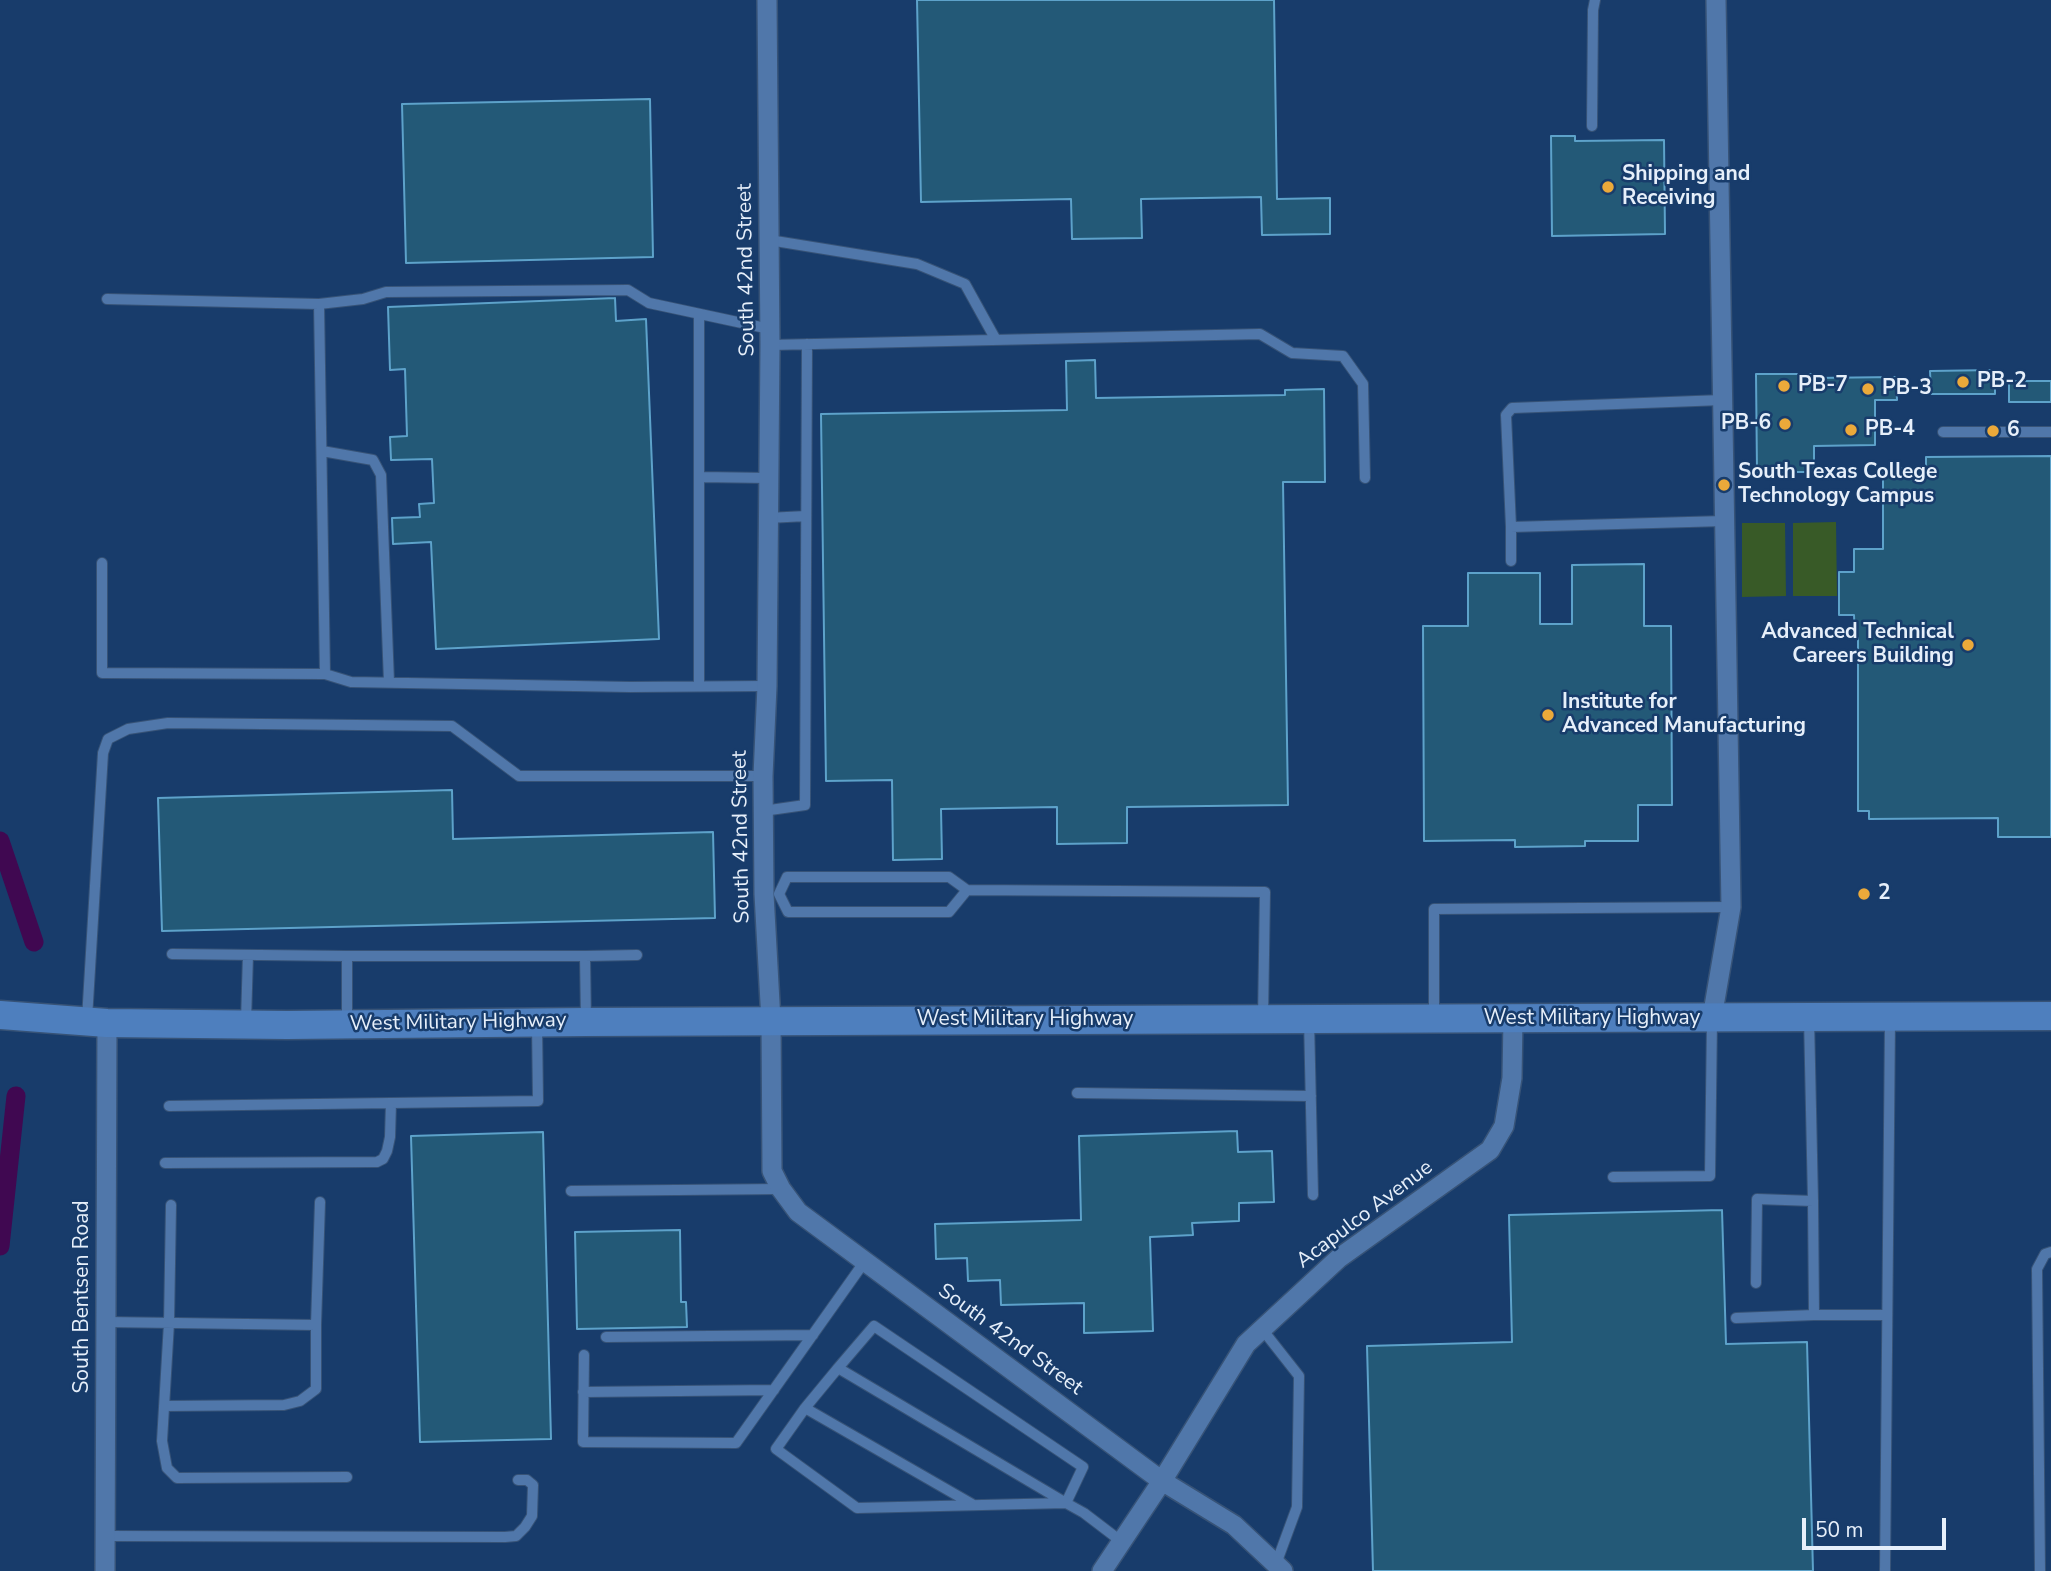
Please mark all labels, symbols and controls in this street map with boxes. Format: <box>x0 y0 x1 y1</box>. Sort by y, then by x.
place label: Shipping and Receiving <box>1622 162 1750 212</box>
marker: Shipping and Receiving <box>1600 179 1616 195</box>
street label: South 42nd Street <box>733 183 761 357</box>
place label: PB-2 <box>1977 369 2027 395</box>
place label: PB-7 <box>1798 373 1848 399</box>
marker: PB-2 <box>1955 374 1971 390</box>
place label: PB-3 <box>1882 376 1932 402</box>
marker: PB-7 <box>1776 378 1792 394</box>
marker: PB-3 <box>1860 381 1876 397</box>
place label: PB-6 <box>1721 411 1771 437</box>
marker: PB-6 <box>1777 416 1793 432</box>
place label: PB-4 <box>1865 417 1915 443</box>
place label: 6 <box>2007 418 2020 444</box>
marker: PB-4 <box>1843 422 1859 438</box>
marker: 6 <box>1985 423 2001 439</box>
place label: South Texas College Technology Campus <box>1738 460 1937 510</box>
marker: South Texas College Technology Campus <box>1716 477 1732 493</box>
place label: Advanced Technical Careers Building <box>1761 620 1954 670</box>
marker: Advanced Technical Careers Building <box>1960 637 1976 653</box>
place label: Institute for Advanced Manufacturing <box>1562 690 1806 740</box>
marker: Institute for Advanced Manufacturing <box>1540 707 1556 723</box>
street label: South 42nd Street <box>728 750 756 924</box>
place label: 2 <box>1878 881 1891 907</box>
marker: 2 <box>1856 886 1872 902</box>
street label: West Military Highway <box>1484 1006 1700 1032</box>
street label: West Military Highway <box>917 1007 1133 1033</box>
street label: West Military Highway <box>349 1009 567 1037</box>
street label: Acapulco Avenue <box>1292 1156 1438 1274</box>
street label: South Bentsen Road <box>70 1200 96 1394</box>
street label: South 42nd Street <box>933 1279 1087 1401</box>
scale bar <box>1806 1504 1950 1548</box>
text: 50 m <box>1815 1516 1864 1544</box>

